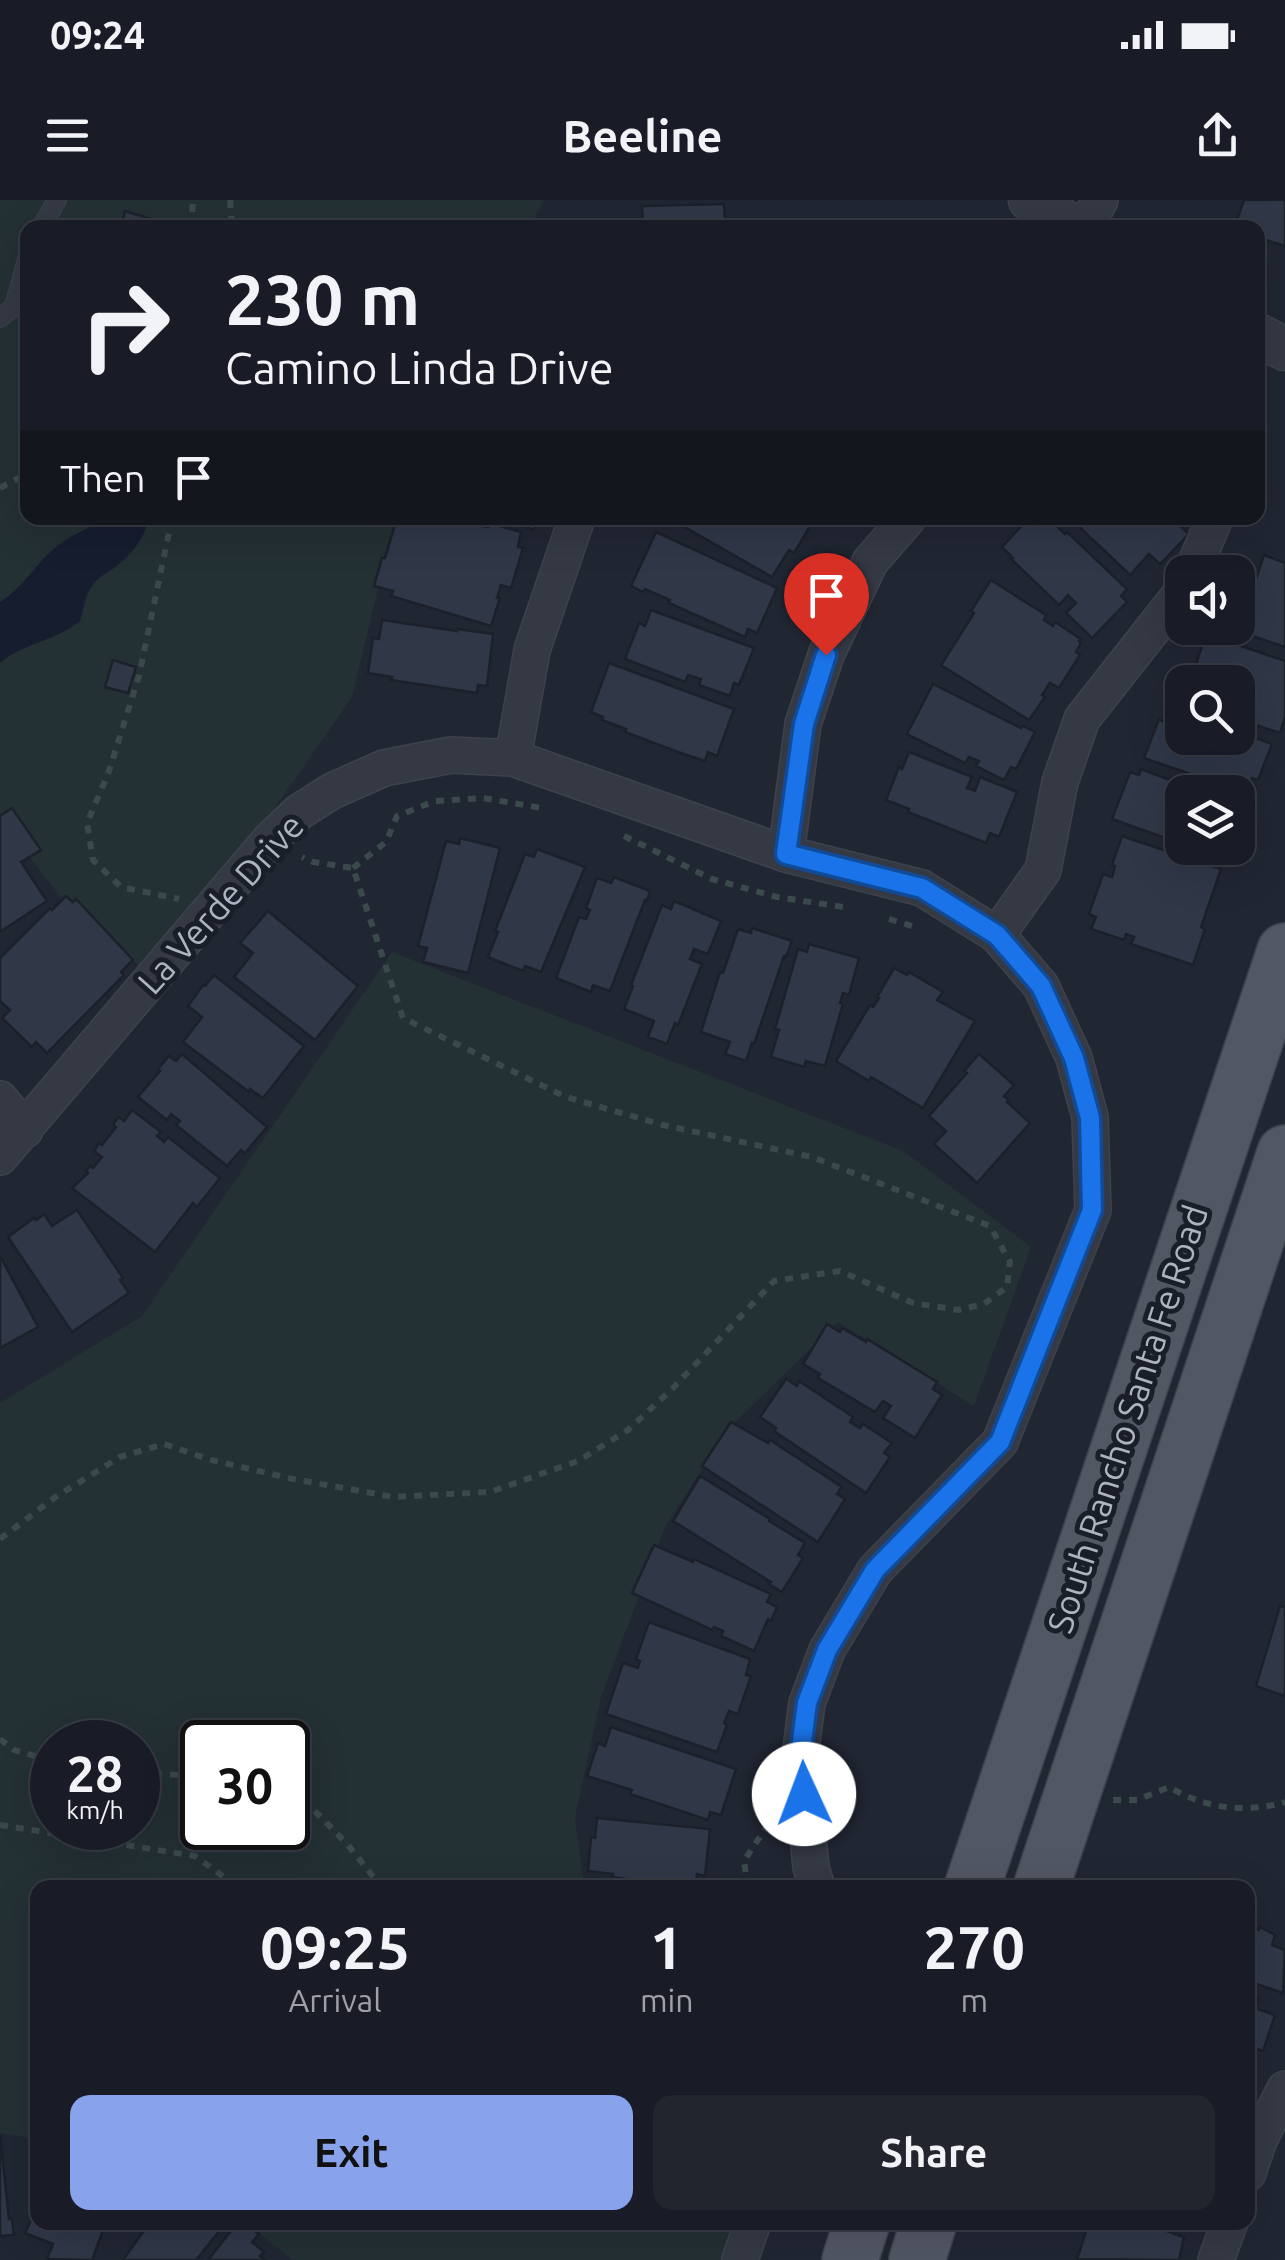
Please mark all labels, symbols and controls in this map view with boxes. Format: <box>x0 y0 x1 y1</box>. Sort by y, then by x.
text: 09:24 <box>50 14 145 56</box>
icon: menu <box>40 108 95 163</box>
icon: share <box>1190 108 1245 163</box>
text: Beeline <box>562 110 723 161</box>
icon: right <box>60 260 190 390</box>
text: 230 m <box>225 260 420 338</box>
text: Camino Linda Drive <box>225 342 614 393</box>
icon: arrive <box>166 450 221 505</box>
text: Then <box>60 457 146 499</box>
pin <box>784 553 869 656</box>
map controls <box>1165 555 1255 865</box>
button: sound <box>1165 555 1255 645</box>
icon: arrive <box>799 568 854 623</box>
button: search <box>1165 665 1255 755</box>
button: layers <box>1165 775 1255 865</box>
street label: La Verde Drive <box>129 805 311 1001</box>
street label: South Rancho Santa Fe Road <box>1039 1200 1215 1638</box>
speed limit sign: 30 <box>180 1720 310 1850</box>
position arrow <box>752 1742 856 1846</box>
text: 28 <box>67 1745 123 1801</box>
text: km/h <box>66 1796 124 1824</box>
text: 09:25 <box>260 1913 410 1980</box>
text: 1 <box>650 1913 684 1980</box>
text: 270 <box>924 1913 1025 1980</box>
text: Arrival <box>288 1982 382 2018</box>
text: min <box>640 1982 694 2018</box>
text: m <box>960 1982 988 2018</box>
button: Exit <box>70 2095 633 2210</box>
button: Share <box>653 2095 1215 2210</box>

